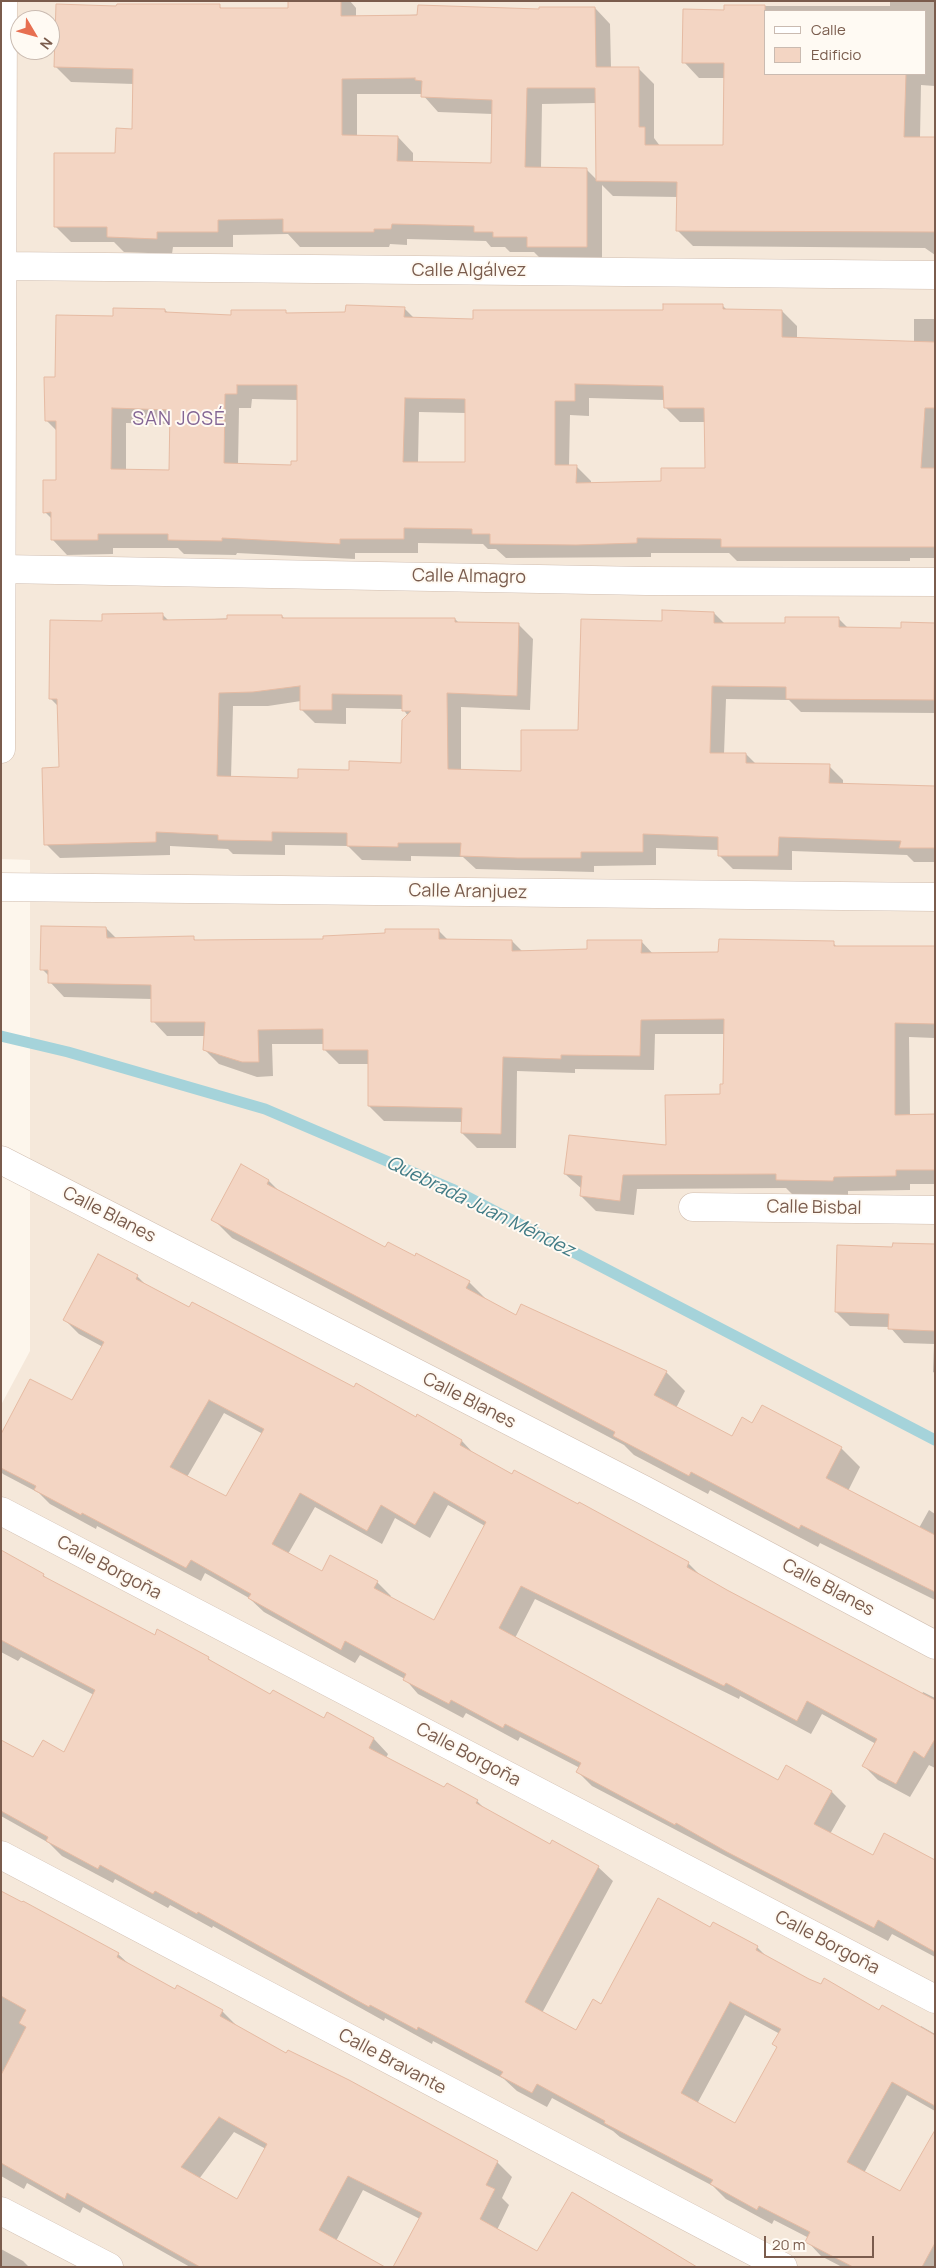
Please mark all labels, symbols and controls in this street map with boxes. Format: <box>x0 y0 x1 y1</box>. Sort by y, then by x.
north arrow <box>10 10 60 60</box>
legend <box>764 10 926 75</box>
text: Calle <box>811 19 846 40</box>
text: N <box>36 34 57 53</box>
text: Edificio <box>811 44 861 65</box>
street label: Calle Algálvez <box>412 260 526 282</box>
district label: SAN JOSÉ <box>131 409 227 431</box>
street label: Calle Almagro <box>412 565 526 589</box>
street label: Calle Aranjuez <box>408 880 528 904</box>
water label: Quebrada Juan Méndez <box>382 1152 578 1262</box>
street label: Calle Blanes <box>59 1182 159 1248</box>
street label: Calle Bisbal <box>766 1196 862 1220</box>
street label: Calle Blanes <box>419 1368 519 1434</box>
street label: Calle Borgoña <box>53 1531 165 1605</box>
street label: Calle Blanes <box>778 1555 878 1621</box>
street label: Calle Borgoña <box>412 1718 524 1792</box>
street label: Calle Borgoña <box>771 1906 883 1980</box>
street label: Calle Bravante <box>334 2025 450 2099</box>
scale bar <box>766 2226 876 2258</box>
text: 20 m <box>772 2234 805 2255</box>

